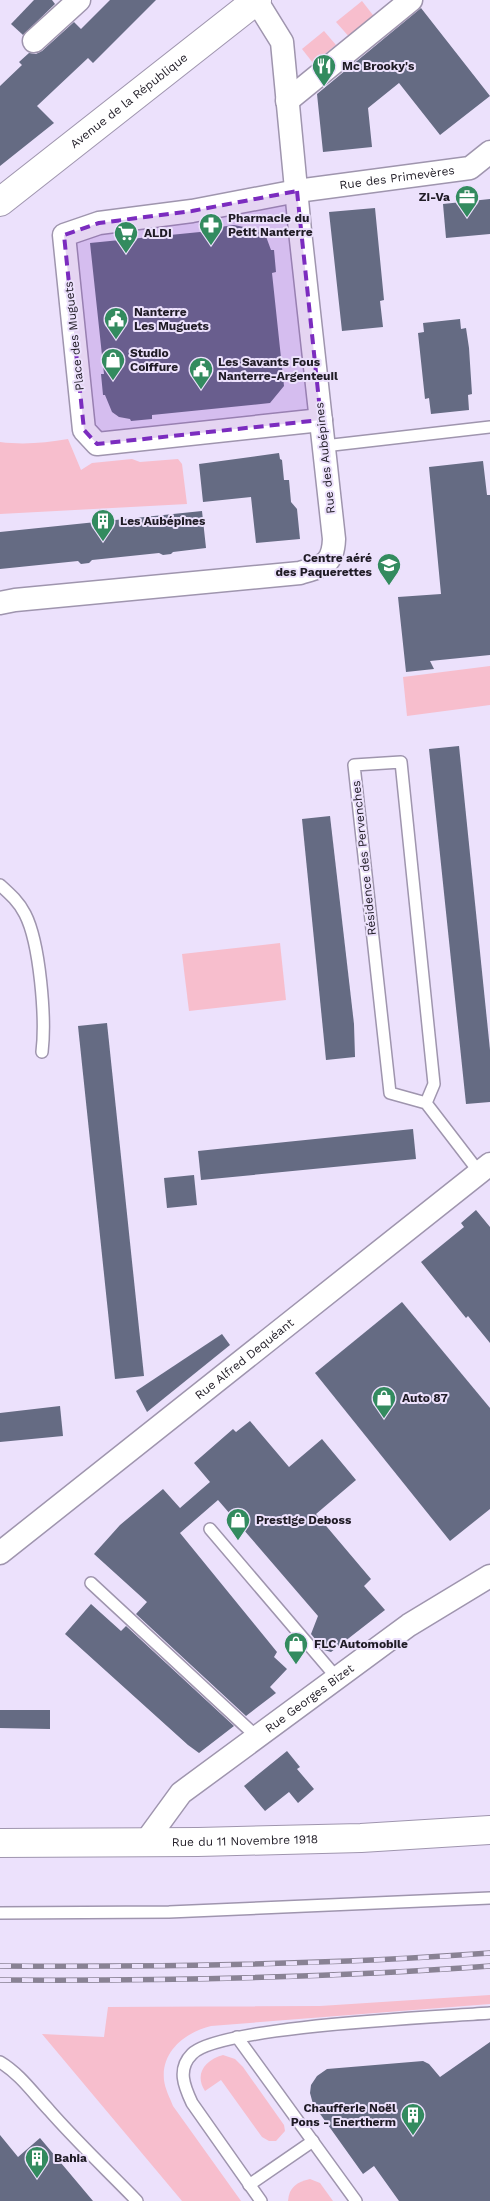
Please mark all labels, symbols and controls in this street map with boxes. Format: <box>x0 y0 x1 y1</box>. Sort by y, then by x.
street label: Avenue de la République <box>67 50 190 151</box>
restaurant icon: Mc Brooky's <box>311 53 337 87</box>
place label: Mc Brooky's <box>342 59 415 73</box>
street label: Rue des Primevères <box>339 163 455 192</box>
office icon: Zi-Va <box>454 184 480 218</box>
place label: Zi-Va <box>419 190 450 204</box>
place label: Pharmacie du Petit Nanterre <box>228 211 313 239</box>
pharmacy icon: Pharmacie du Petit Nanterre <box>198 212 224 246</box>
supermarket icon: ALDI <box>113 220 139 254</box>
place label: ALDI <box>144 226 172 240</box>
street label: Place des Muguets <box>61 281 87 391</box>
place label: Nanterre Les Muguets <box>134 305 210 333</box>
public building icon: Nanterre Les Muguets <box>103 306 129 340</box>
place label: Studio Coiffure <box>130 346 178 374</box>
shop icon: Studio Coiffure <box>100 347 126 381</box>
place label: Les Savants Fous Nanterre-Argenteuil <box>218 355 338 383</box>
public building icon: Les Savants Fous Nanterre-Argenteuil <box>188 356 214 390</box>
street label: Rue des Aubépines <box>312 402 338 514</box>
building icon: Les Aubépines <box>90 508 116 542</box>
place label: Les Aubépines <box>120 514 206 528</box>
place label: Centre aéré des Paquerettes <box>276 551 373 579</box>
school or university icon: Centre aéré des Paquerettes <box>376 552 402 586</box>
street label: Résidence des Pervenches <box>349 780 379 936</box>
street label: Rue Alfred Dequéant <box>192 1316 297 1402</box>
shop icon: Auto 87 <box>371 1385 397 1419</box>
place label: Auto 87 <box>402 1391 448 1405</box>
shop icon: Prestige Deboss <box>225 1507 251 1541</box>
place label: Prestige Deboss <box>256 1513 352 1527</box>
shop icon: FLC Automobile <box>283 1631 309 1665</box>
place label: FLC Automobile <box>314 1637 408 1651</box>
street label: Rue Georges Bizet <box>262 1661 357 1736</box>
street label: Rue du 11 Novembre 1918 <box>172 1832 318 1849</box>
place label: Chaufferie Noël Pons - Enertherm <box>291 2101 396 2129</box>
building icon: Chaufferie Noël Pons - Enertherm <box>400 2102 426 2136</box>
building icon: Bahia <box>24 2145 50 2179</box>
place label: Bahia <box>54 2151 87 2165</box>

